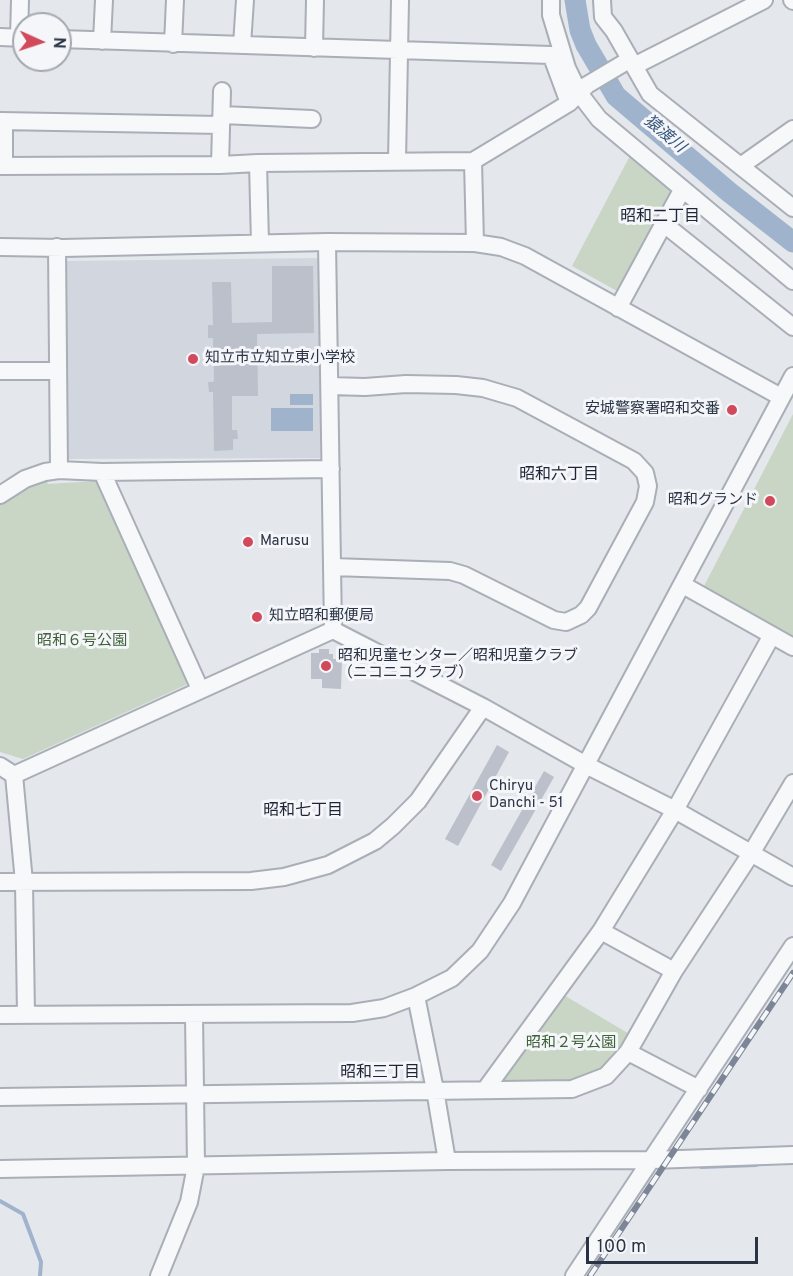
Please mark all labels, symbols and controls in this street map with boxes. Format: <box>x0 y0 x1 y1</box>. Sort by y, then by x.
north arrow <box>12 12 72 72</box>
text: N <box>48 37 68 49</box>
water label: 猿渡川 <box>639 112 689 158</box>
district label: 昭和二丁目 <box>620 208 700 228</box>
place label: 知立市立知立東小学校 <box>205 350 355 368</box>
marker: 知立市立知立東小学校 <box>186 352 200 366</box>
place label: 安城警察署昭和交番 <box>585 401 720 419</box>
marker: 安城警察署昭和交番 <box>725 403 739 417</box>
district label: 昭和六丁目 <box>519 466 599 486</box>
place label: 昭和グランド <box>668 492 758 510</box>
marker: 昭和グランド <box>763 494 777 508</box>
place label: Marusu <box>260 533 309 551</box>
marker: Marusu <box>241 535 255 549</box>
place label: 知立昭和郵便局 <box>269 608 374 626</box>
marker: 知立昭和郵便局 <box>250 610 264 624</box>
park label: 昭和６号公園 <box>37 633 127 651</box>
place label: 昭和児童センター／昭和児童クラブ （ニコニコクラブ） <box>338 648 578 683</box>
marker: 昭和児童センター／昭和児童クラブ （ニコニコクラブ） <box>319 659 333 673</box>
place label: Chiryu Danchi - 51 <box>489 778 563 813</box>
marker: Chiryu Danchi - 51 <box>470 789 484 803</box>
district label: 昭和七丁目 <box>263 802 343 822</box>
park label: 昭和２号公園 <box>526 1035 616 1053</box>
district label: 昭和三丁目 <box>340 1064 420 1084</box>
scale bar <box>589 1225 762 1263</box>
text: 100 m <box>597 1236 646 1259</box>

